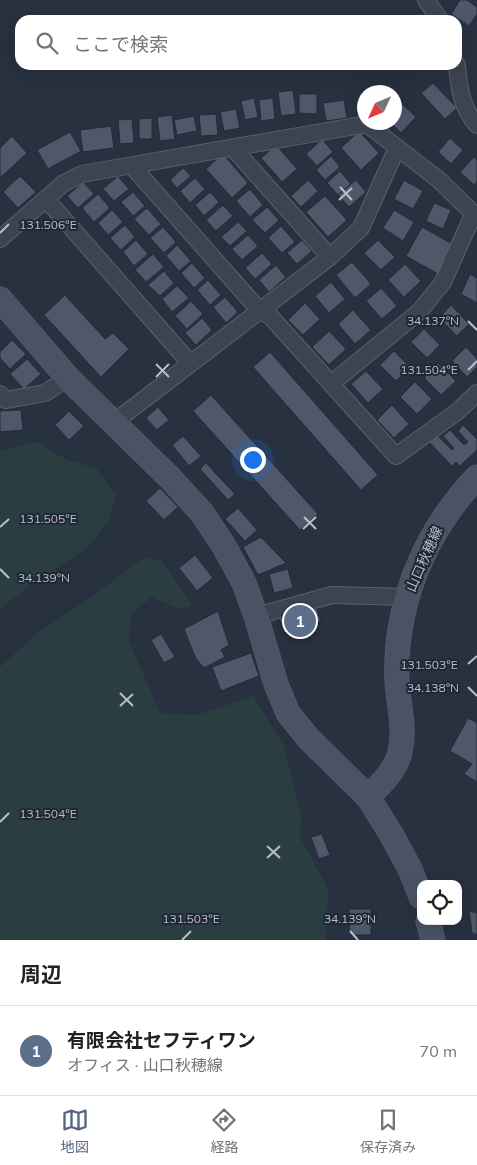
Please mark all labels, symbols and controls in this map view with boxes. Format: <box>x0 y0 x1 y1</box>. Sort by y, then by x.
search box <box>15 15 462 70</box>
icon: search <box>33 29 61 57</box>
text: ここで検索 <box>73 32 168 56</box>
north arrow <box>357 85 402 130</box>
text: 131.506°E <box>19 217 77 232</box>
text: 34.137°N <box>407 313 459 328</box>
text: 131.504°E <box>400 362 458 377</box>
your location <box>240 447 266 473</box>
text: 131.505°E <box>19 511 77 526</box>
street label: 山口秋穂線 <box>402 523 446 595</box>
text: 34.139°N <box>18 570 70 585</box>
pin: 1 <box>284 602 316 640</box>
text: 131.503°E <box>400 657 458 672</box>
text: 34.138°N <box>407 680 459 695</box>
text: 131.504°E <box>19 806 77 821</box>
map controls <box>417 880 462 925</box>
button: locate <box>417 880 462 925</box>
text: 131.503°E <box>162 911 220 926</box>
text: 34.139°N <box>324 911 376 926</box>
text: 周辺 <box>20 961 62 987</box>
text: 有限会社セフティワン <box>67 1028 256 1052</box>
text: 1 <box>31 1041 41 1061</box>
text: 70 m <box>420 1041 457 1061</box>
text: オフィス · 山口秋穂線 <box>67 1055 223 1075</box>
tab: 地図 <box>61 1106 89 1156</box>
tab: 経路 <box>210 1106 238 1156</box>
tab: 保存済み <box>360 1106 416 1156</box>

